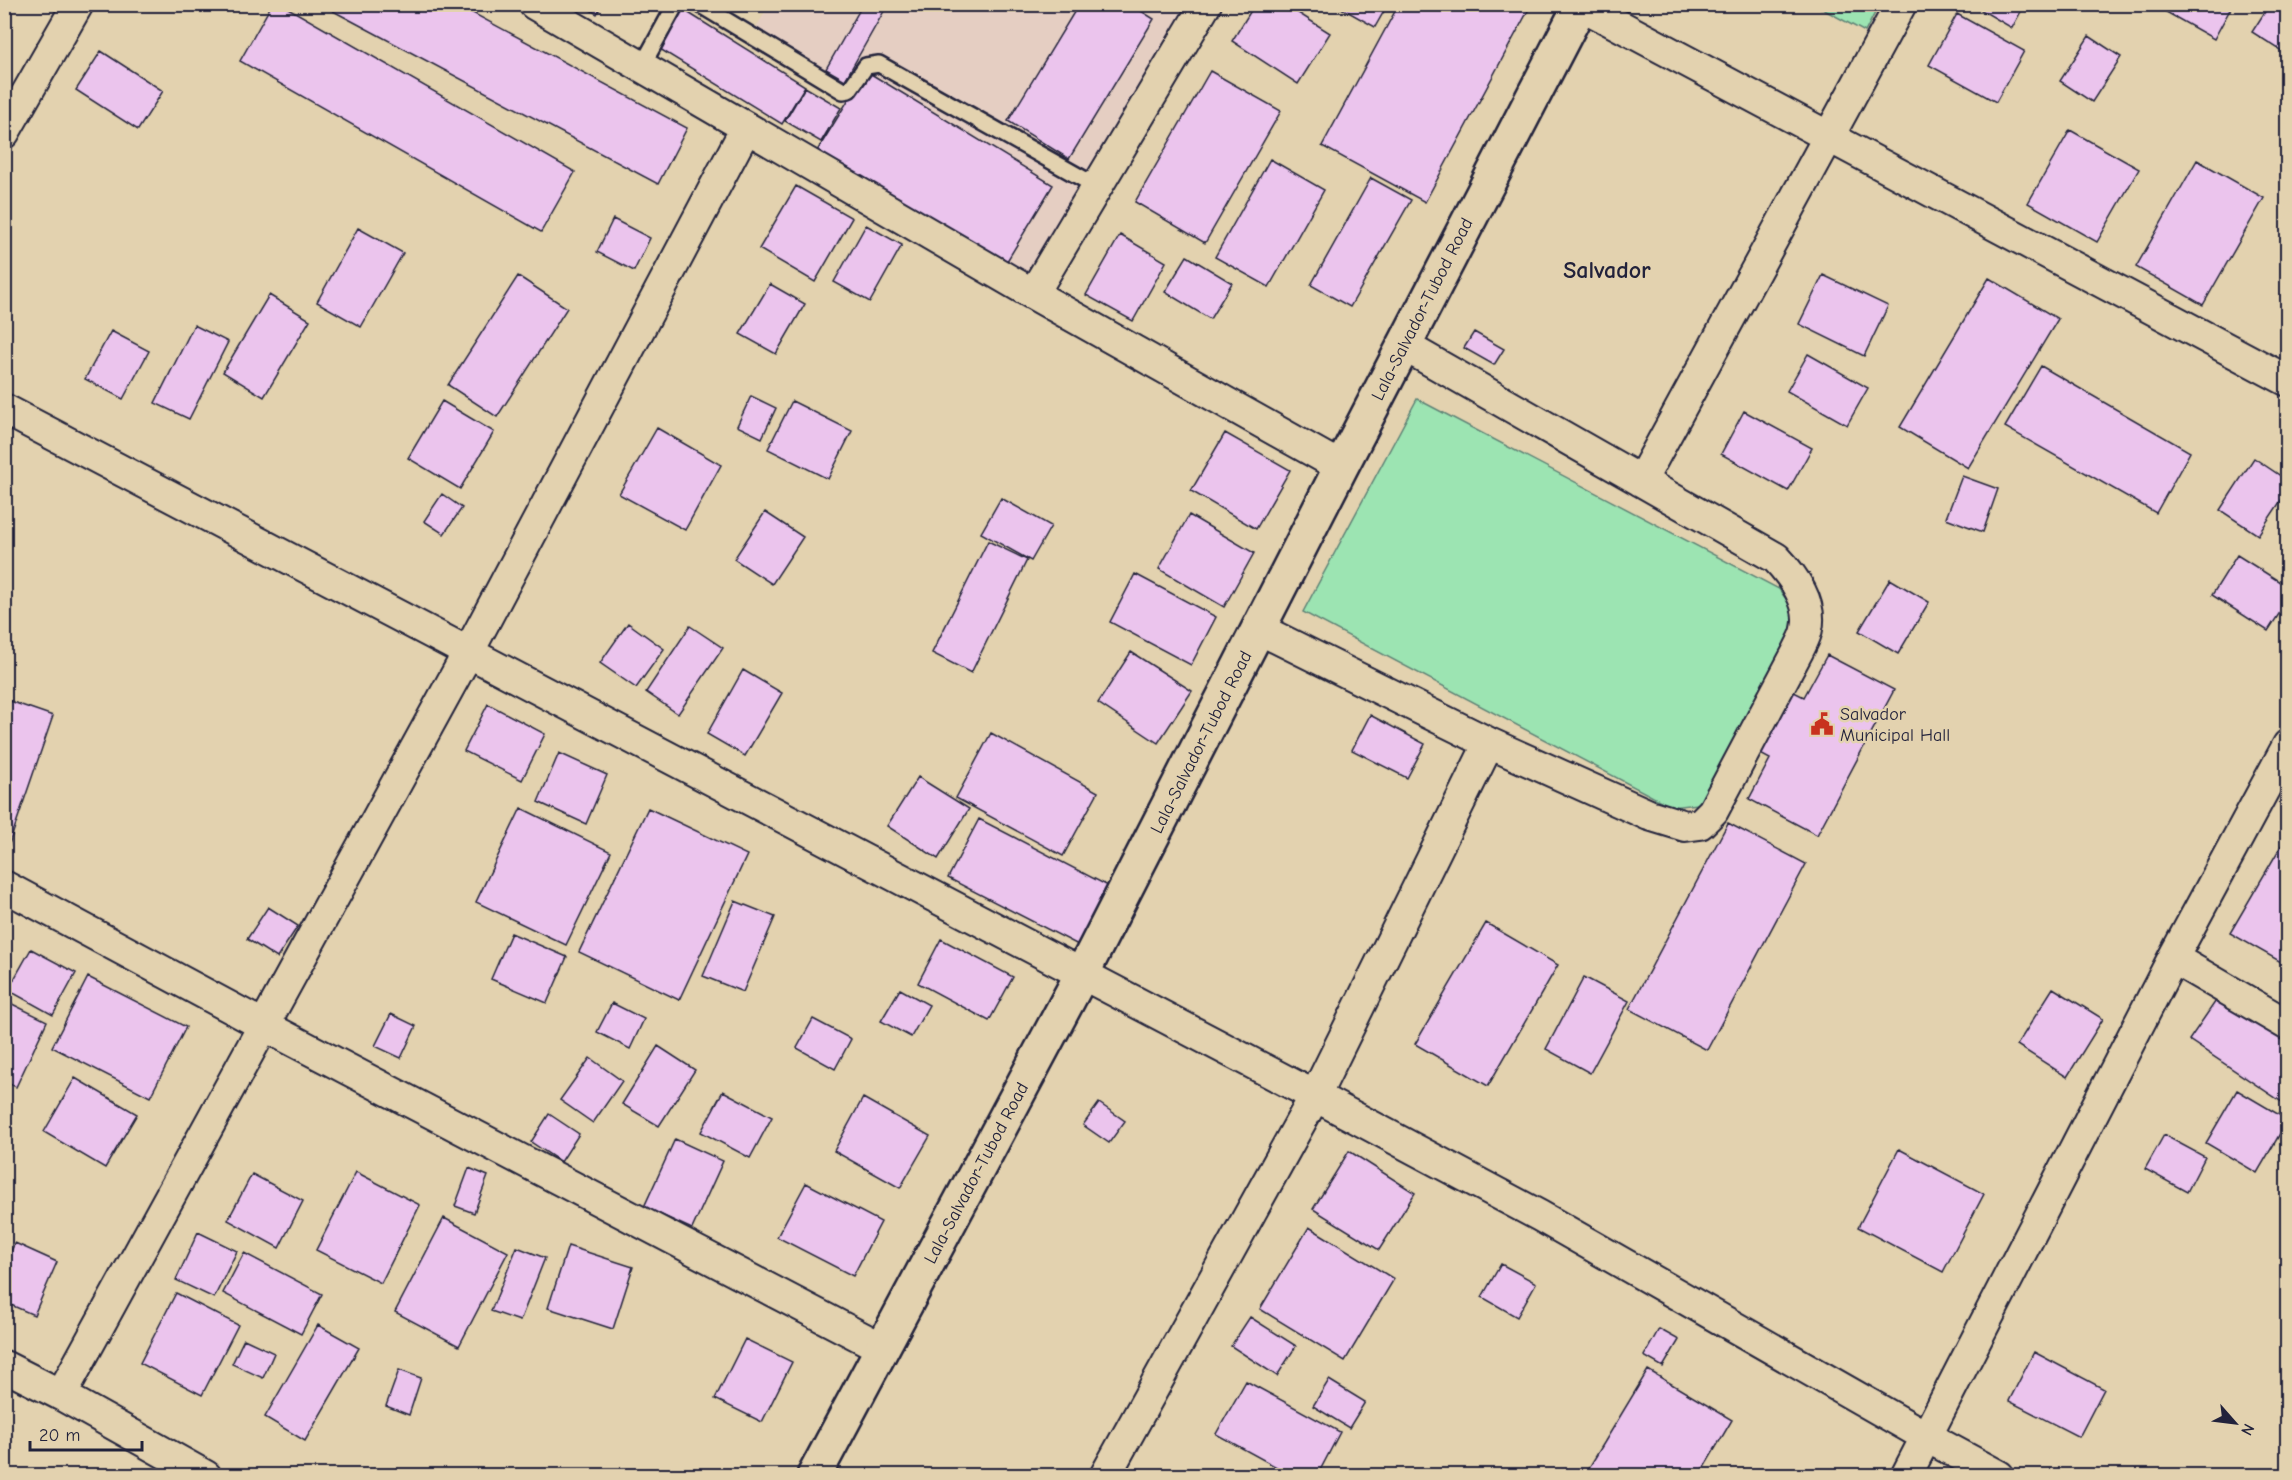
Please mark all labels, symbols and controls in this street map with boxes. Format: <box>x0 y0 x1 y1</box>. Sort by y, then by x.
street label: Lala-Salvador-Tubod Road <box>1367 215 1478 404</box>
district label: Salvador <box>1563 256 1651 284</box>
street label: Lala-Salvador-Tubod Road <box>1146 648 1257 837</box>
place label: Salvador Municipal Hall <box>1840 704 1950 746</box>
public building icon: Salvador Municipal Hall <box>1809 711 1835 737</box>
street label: Lala-Salvador-Tubod Road <box>920 1079 1033 1267</box>
north arrow <box>2205 1393 2265 1453</box>
scale bar <box>30 1414 142 1452</box>
text: N <box>2237 1421 2258 1438</box>
text: 20 m <box>39 1425 80 1446</box>

